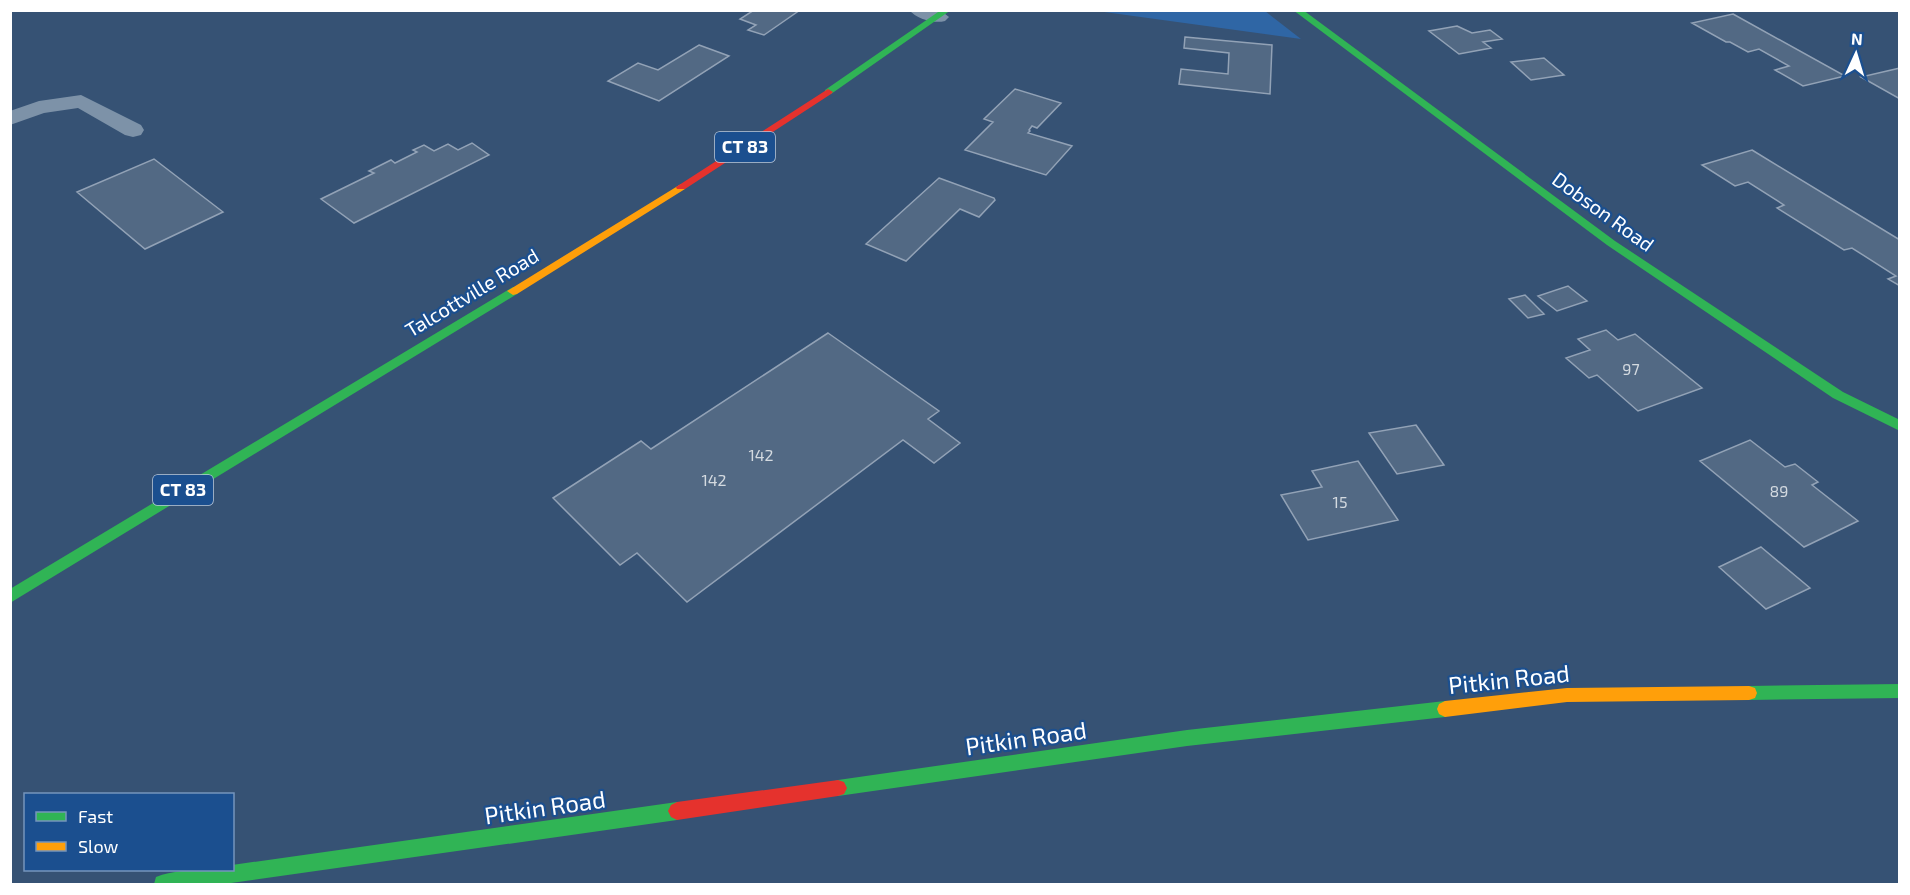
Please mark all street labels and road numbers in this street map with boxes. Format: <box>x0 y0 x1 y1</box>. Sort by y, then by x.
road number: CT 83 <box>715 132 775 162</box>
street label: Dobson Road <box>1548 166 1659 256</box>
street label: Talcottville Road <box>400 243 543 341</box>
road number: CT 83 <box>153 475 213 505</box>
street label: Pitkin Road <box>1447 658 1571 699</box>
street label: Pitkin Road <box>963 715 1088 760</box>
street label: Pitkin Road <box>482 784 607 829</box>

